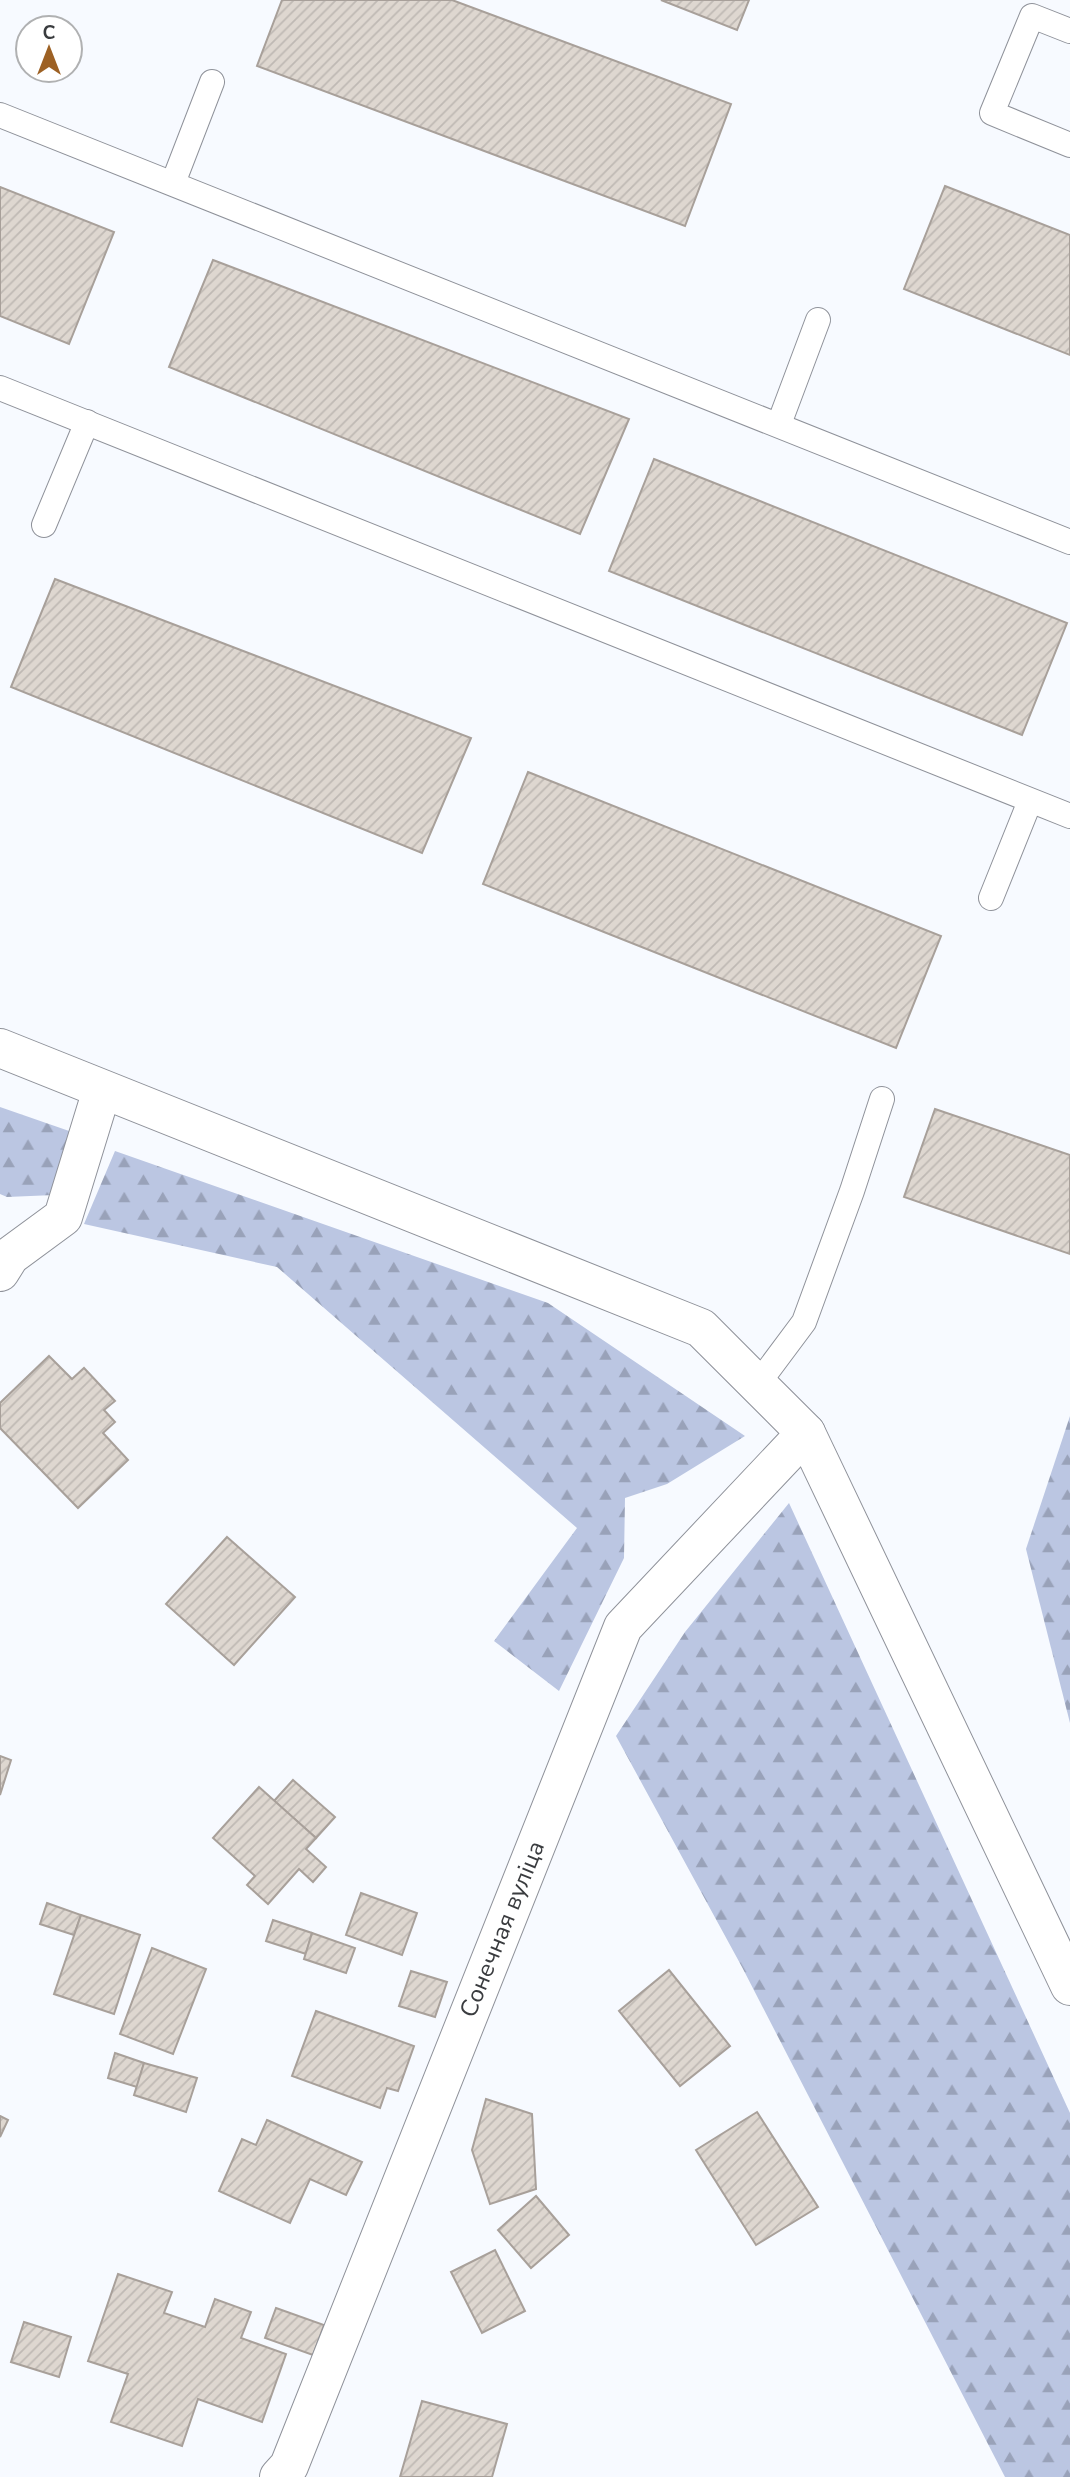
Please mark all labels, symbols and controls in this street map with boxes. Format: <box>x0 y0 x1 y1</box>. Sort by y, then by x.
north arrow <box>14 14 84 84</box>
text: С <box>43 20 56 46</box>
street label: Сонечная вуліца <box>452 1836 552 2022</box>

